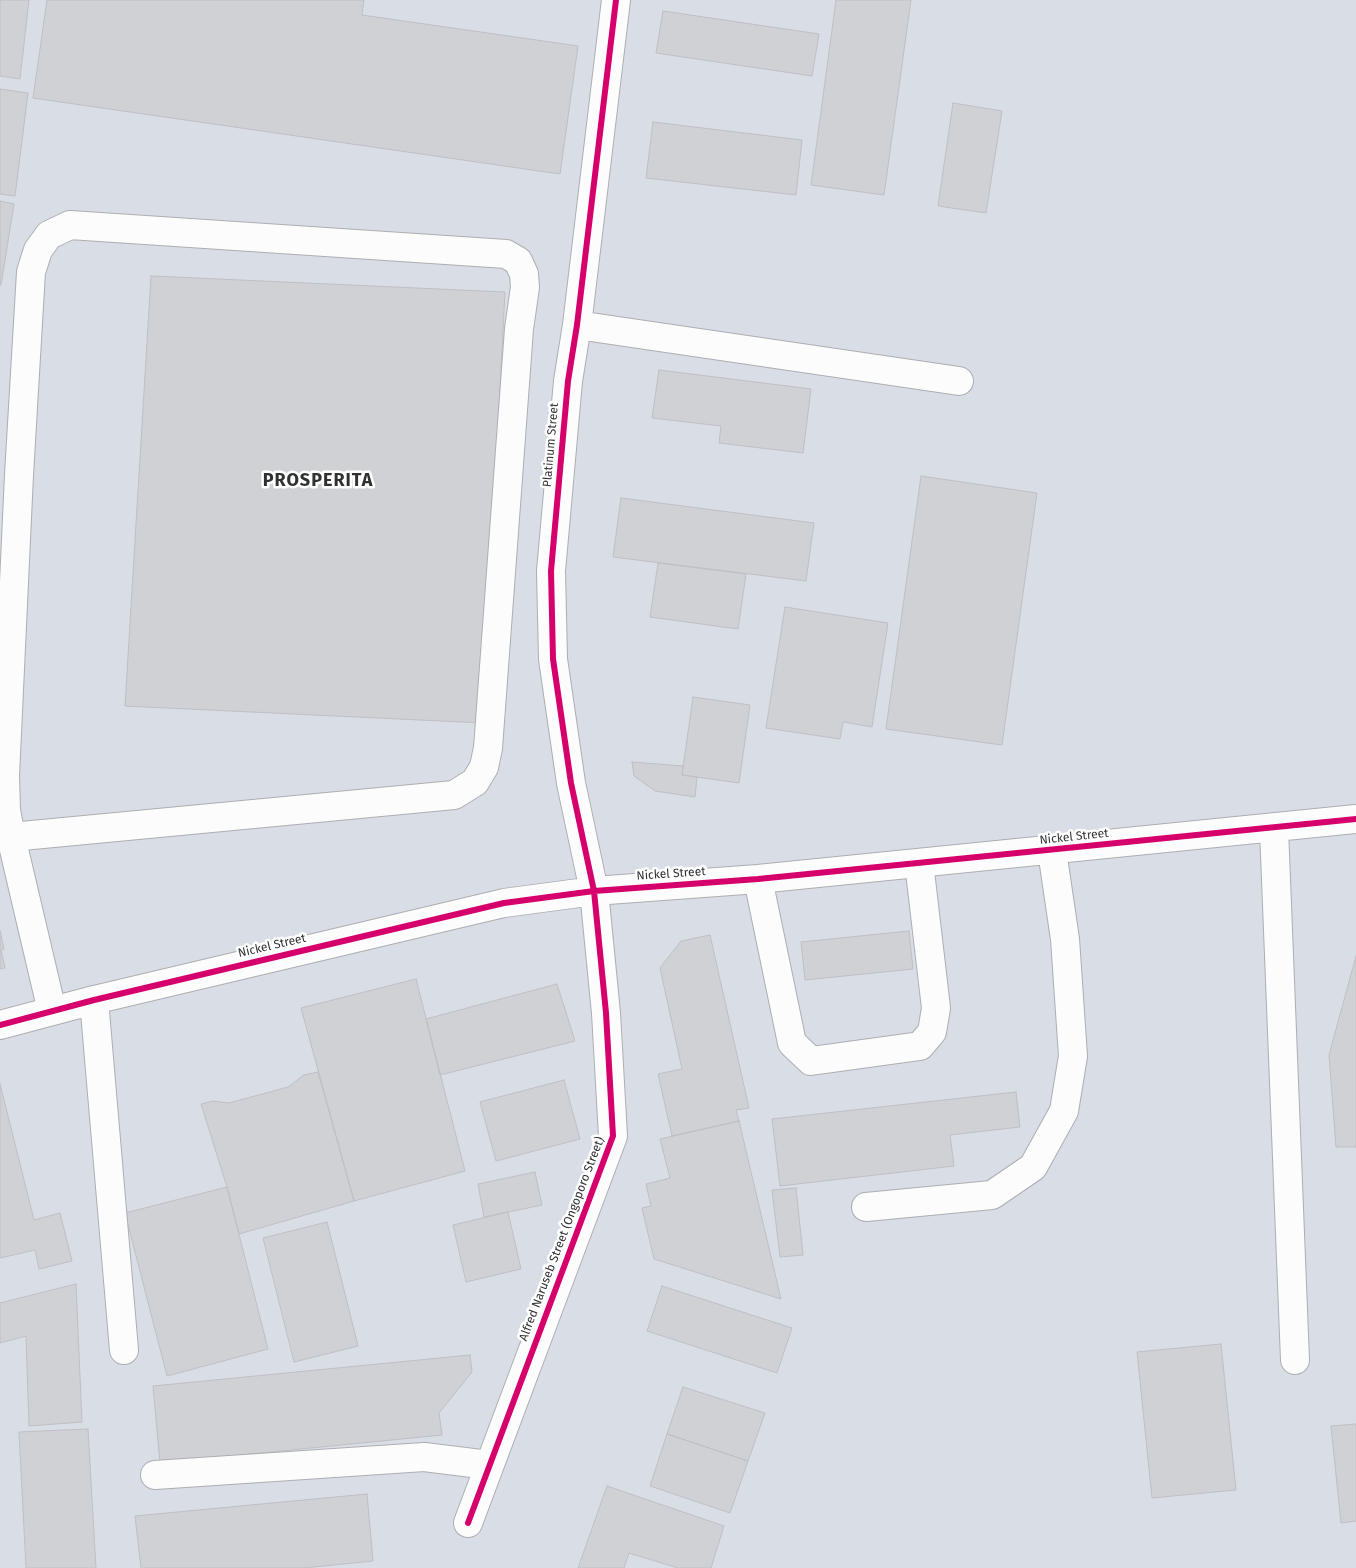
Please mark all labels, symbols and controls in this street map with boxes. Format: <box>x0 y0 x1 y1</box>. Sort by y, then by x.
street label: Platinum Street <box>540 402 562 488</box>
district label: PROSPERITA <box>262 470 374 492</box>
street label: Nickel Street <box>1039 826 1109 848</box>
street label: Nickel Street <box>636 864 706 884</box>
street label: Nickel Street <box>237 931 307 961</box>
street label: Alfred Naruseb Street (Ongoporo Street) <box>516 1135 608 1343</box>

